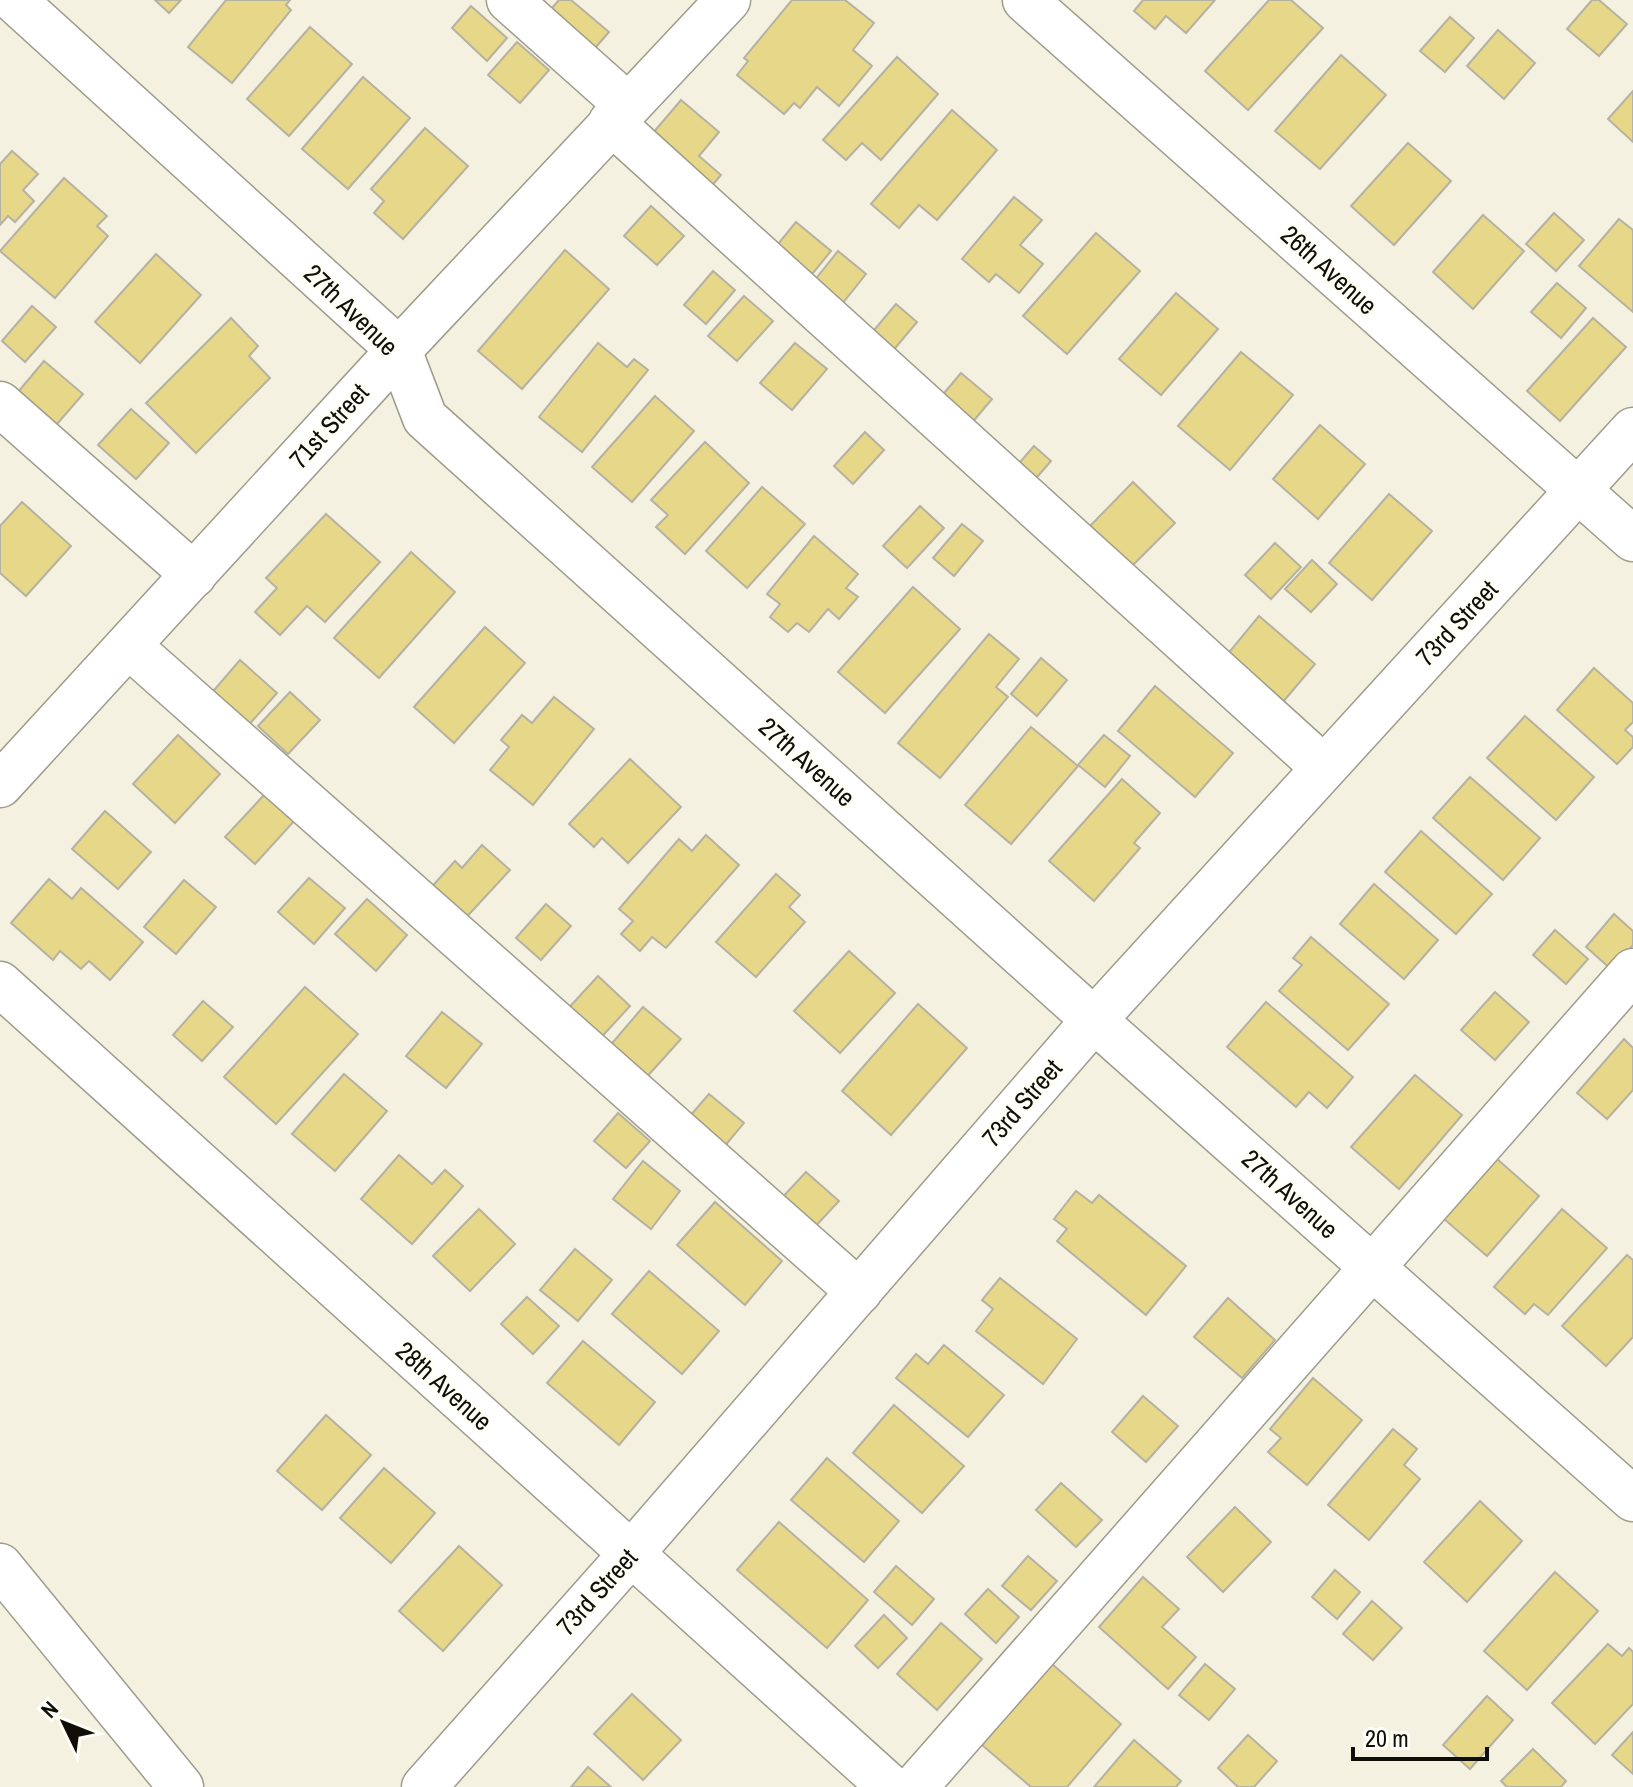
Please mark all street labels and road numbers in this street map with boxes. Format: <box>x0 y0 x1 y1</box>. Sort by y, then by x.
street label: 26th Avenue <box>1274 217 1385 322</box>
street label: 27th Avenue <box>297 256 406 363</box>
street label: 71st Street <box>281 376 376 476</box>
street label: 73rd Street <box>1408 572 1505 673</box>
street label: 27th Avenue <box>752 709 863 814</box>
street label: 73rd Street <box>974 1051 1069 1154</box>
street label: 27th Avenue <box>1235 1141 1346 1246</box>
street label: 28th Avenue <box>389 1333 500 1438</box>
street label: 73rd Street <box>548 1541 645 1643</box>

